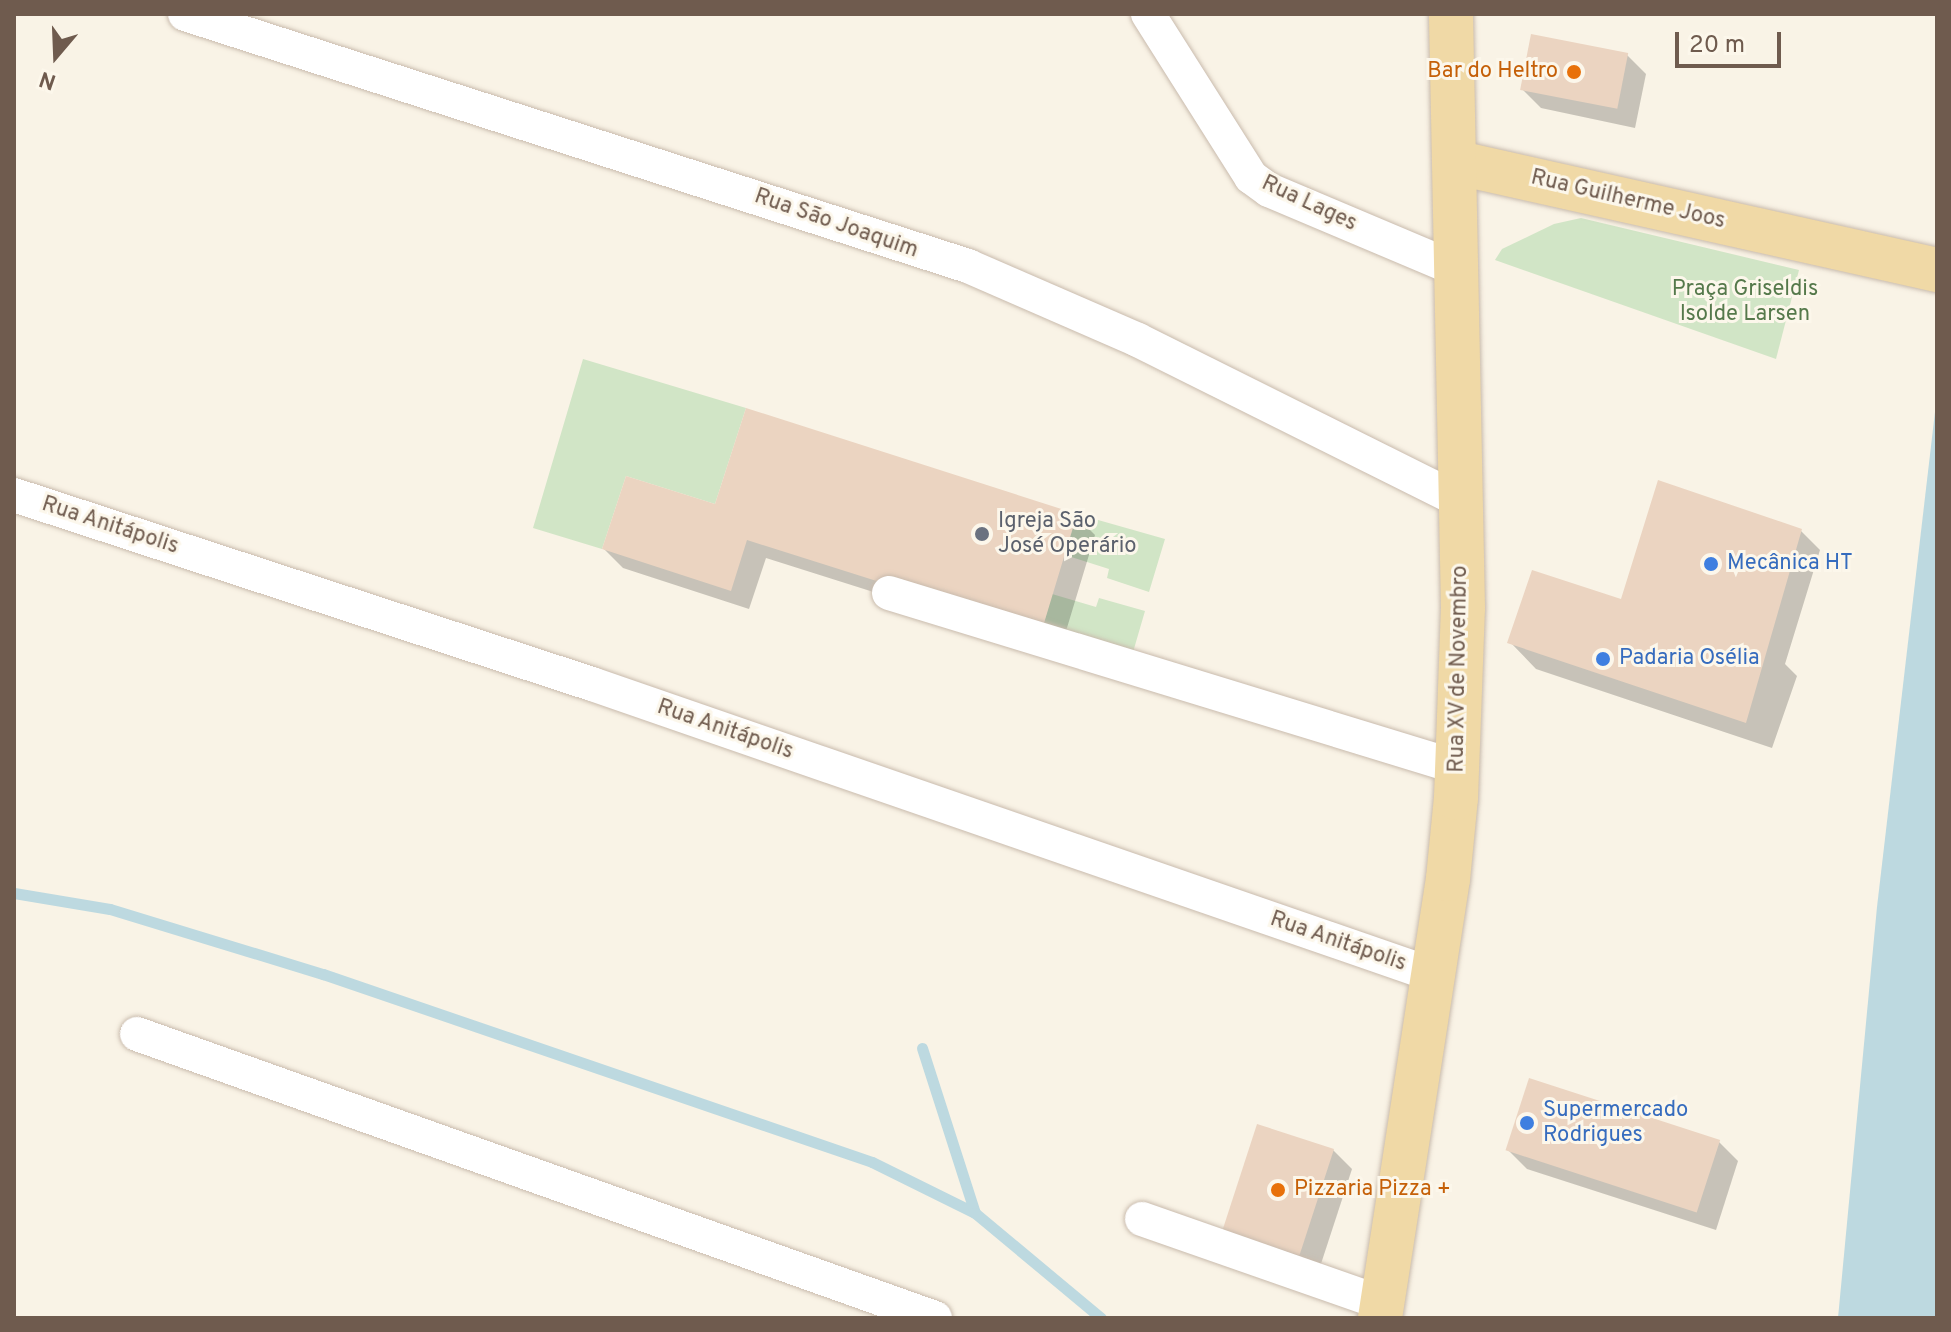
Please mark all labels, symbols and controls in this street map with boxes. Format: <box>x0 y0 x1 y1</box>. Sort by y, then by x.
north arrow <box>16 16 96 96</box>
scale bar <box>1679 16 1785 66</box>
text: 20 m <box>1689 31 1745 61</box>
place label: Bar do Heltro <box>1427 59 1558 85</box>
marker: Bar do Heltro <box>1565 63 1583 81</box>
text: N <box>36 64 60 95</box>
street label: Rua Guilherme Joos <box>1528 165 1728 235</box>
street label: Rua Lages <box>1257 170 1361 238</box>
street label: Rua São Joaquim <box>751 184 921 264</box>
park label: Praça Griseldis Isolde Larsen <box>1672 276 1818 328</box>
street label: Rua Anitápolis <box>38 491 182 561</box>
place label: Igreja São José Operário <box>998 508 1137 560</box>
marker: Igreja São José Operário <box>973 525 991 543</box>
place label: Mecânica HT <box>1727 551 1853 577</box>
marker: Mecânica HT <box>1702 555 1720 573</box>
street label: Rua XV de Novembro <box>1444 565 1474 773</box>
place label: Padaria Osélia <box>1619 646 1760 672</box>
marker: Padaria Osélia <box>1594 650 1612 668</box>
street label: Rua Anitápolis <box>653 694 797 766</box>
street label: Rua Anitápolis <box>1266 906 1410 978</box>
place label: Supermercado Rodrigues <box>1543 1097 1688 1148</box>
marker: Supermercado Rodrigues <box>1518 1114 1536 1132</box>
place label: Pizzaria Pizza + <box>1294 1177 1451 1203</box>
marker: Pizzaria Pizza + <box>1269 1181 1287 1199</box>

